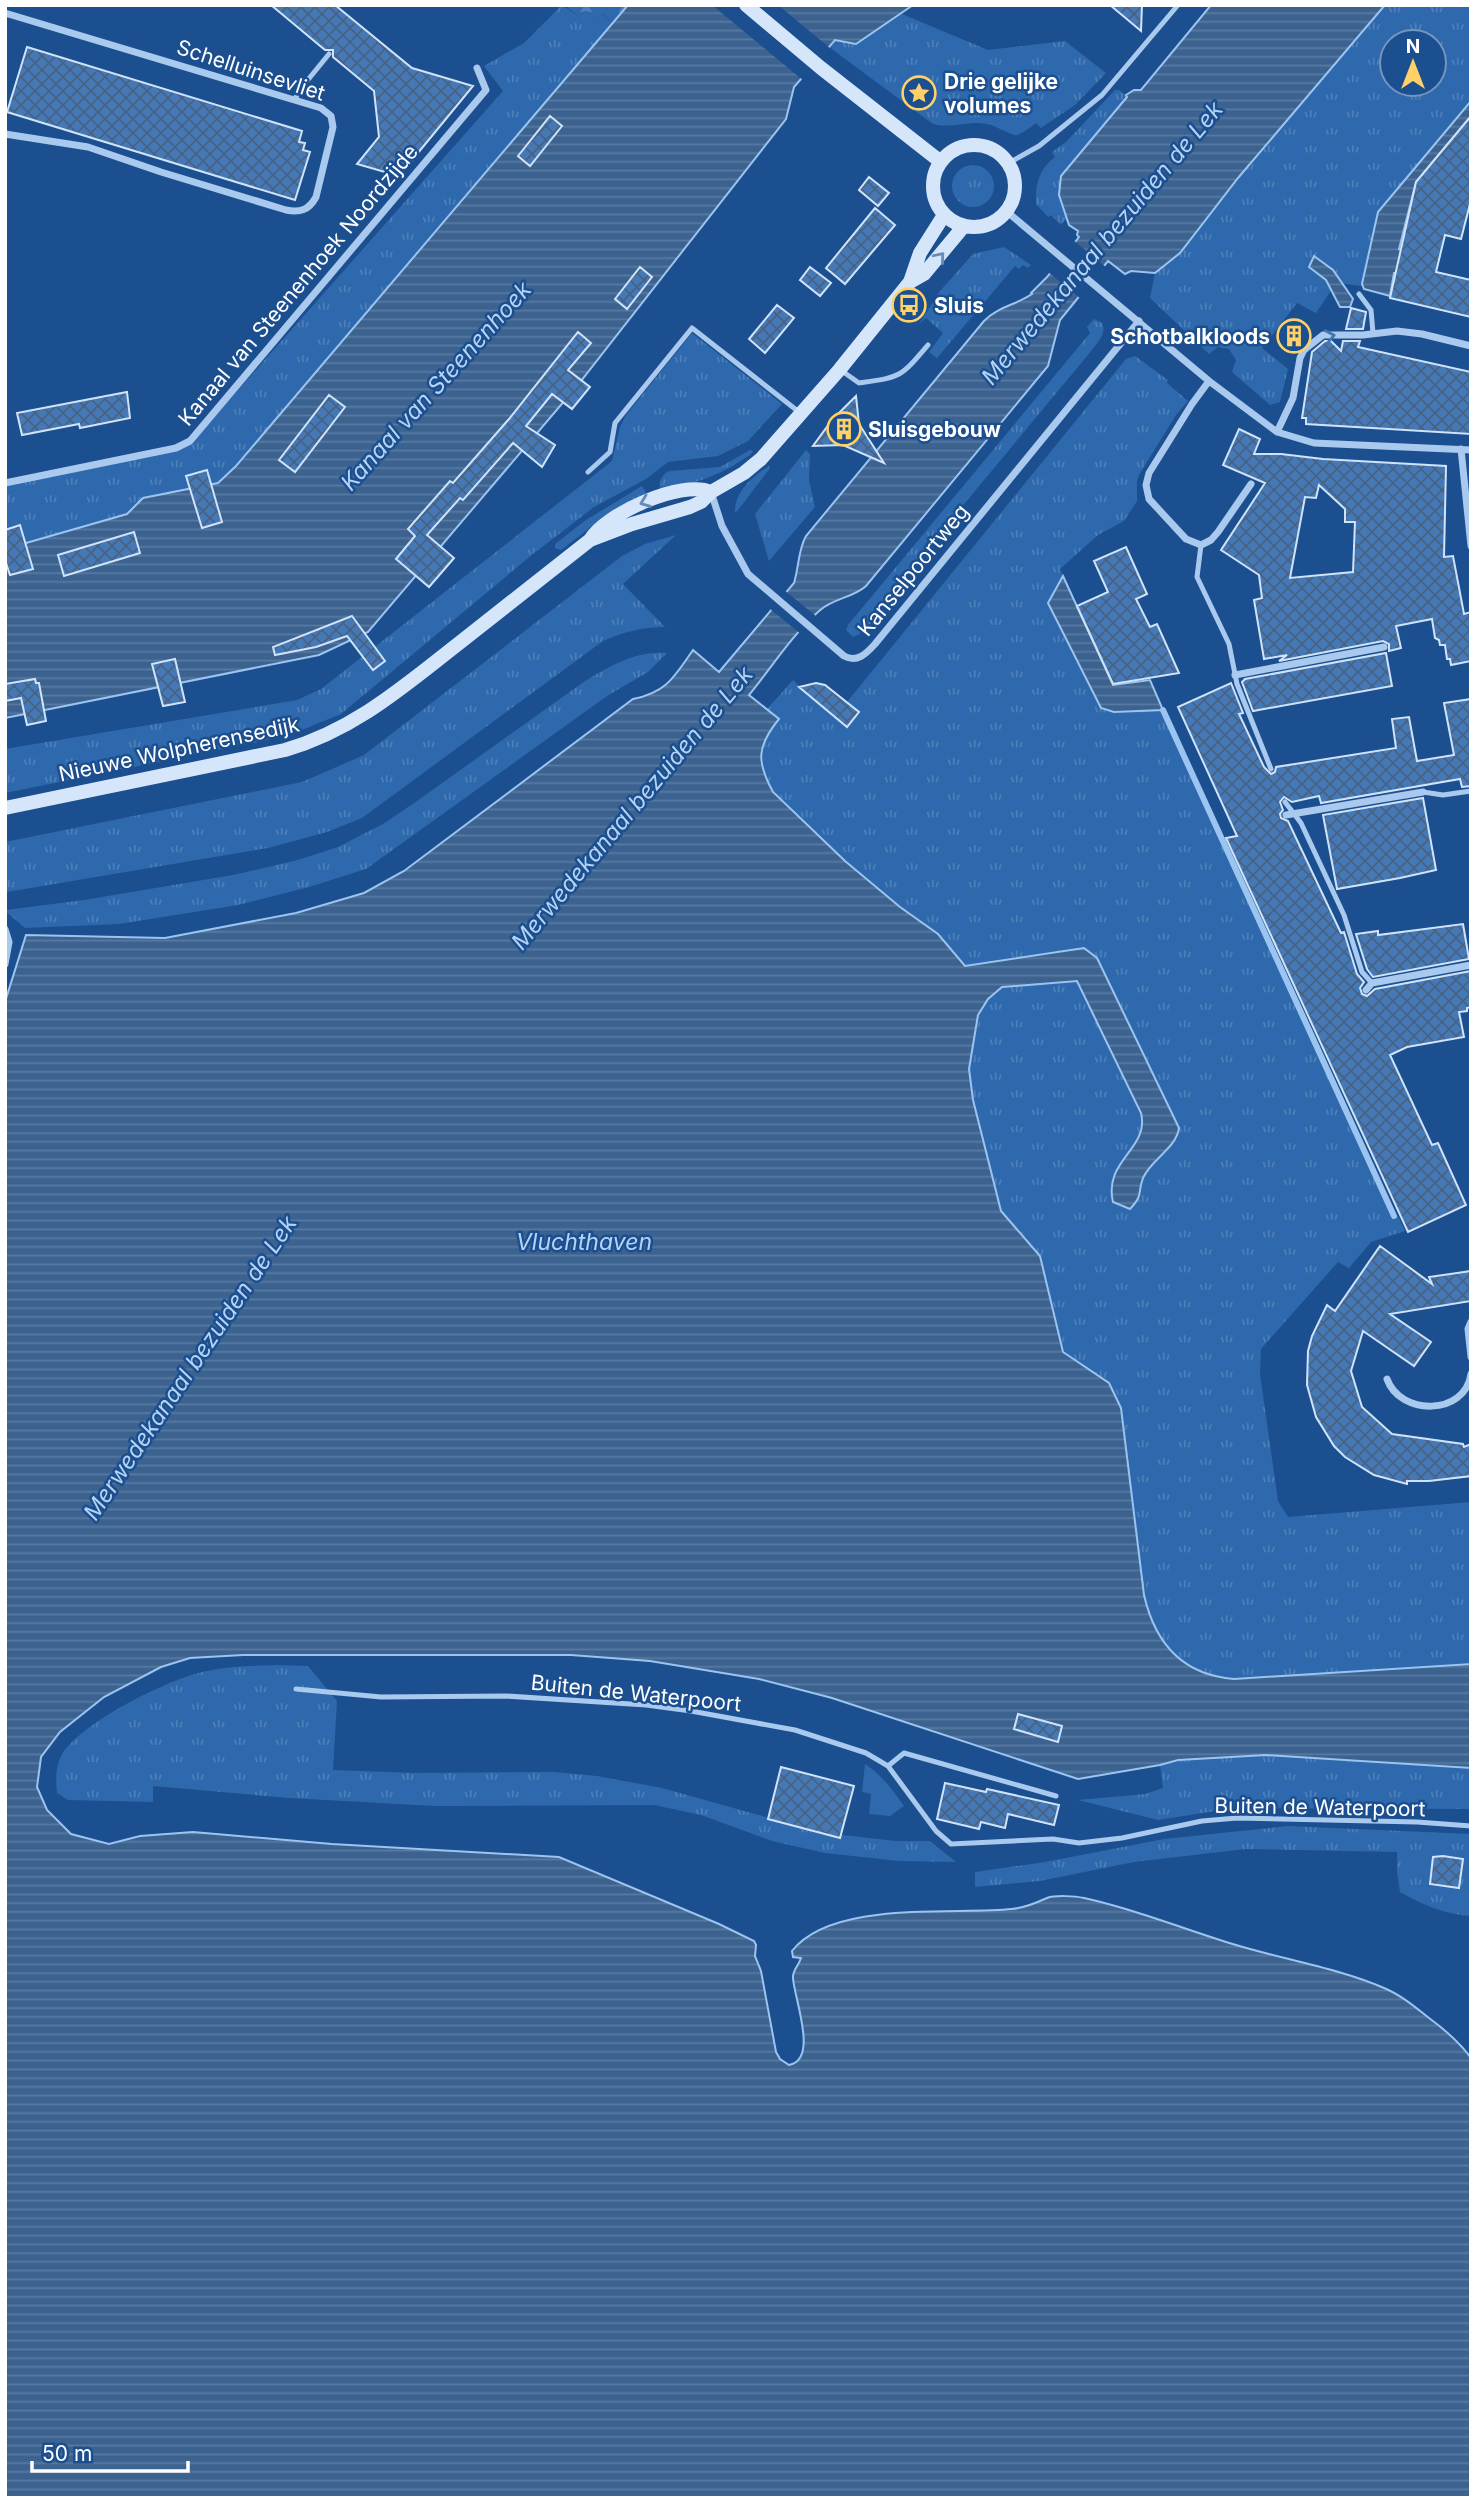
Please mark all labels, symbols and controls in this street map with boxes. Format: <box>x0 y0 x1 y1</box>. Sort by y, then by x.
north arrow <box>1378 28 1448 98</box>
street label: Schelluinsevliet <box>174 34 328 106</box>
text: N <box>1406 35 1420 58</box>
place label: Drie gelijke volumes <box>944 69 1058 118</box>
place icon: Drie gelijke volumes <box>900 74 938 112</box>
water label: Merwedekanaal bezuiden de Lek <box>975 95 1229 390</box>
street label: Kanaal van Steenenhoek Noordzijde <box>173 139 423 431</box>
one-way arrow <box>931 252 944 264</box>
water label: Kanaal van Steenenhoek <box>335 275 537 496</box>
bus stop icon: Sluis <box>890 286 928 324</box>
place label: Sluis <box>934 293 984 318</box>
building icon: Schotbalkloods <box>1275 317 1313 355</box>
place label: Schotbalkloods <box>1110 324 1270 349</box>
one-way arrow <box>1324 329 1336 344</box>
building icon: Sluisgebouw <box>825 410 863 448</box>
place label: Sluisgebouw <box>868 417 1001 442</box>
one-way arrow <box>640 494 652 508</box>
street label: Kanselpoortweg <box>852 499 974 641</box>
water label: Merwedekanaal bezuiden de Lek <box>505 660 759 955</box>
street label: Nieuwe Wolpherensedijk <box>56 711 302 787</box>
water label: Merwedekanaal bezuiden de Lek <box>77 1210 303 1525</box>
water label: Vluchthaven <box>516 1228 652 1256</box>
street label: Buiten de Waterpoort <box>530 1670 742 1716</box>
street label: Buiten de Waterpoort <box>1214 1793 1426 1821</box>
scale bar <box>32 2430 187 2474</box>
text: 50 m <box>42 2441 92 2466</box>

